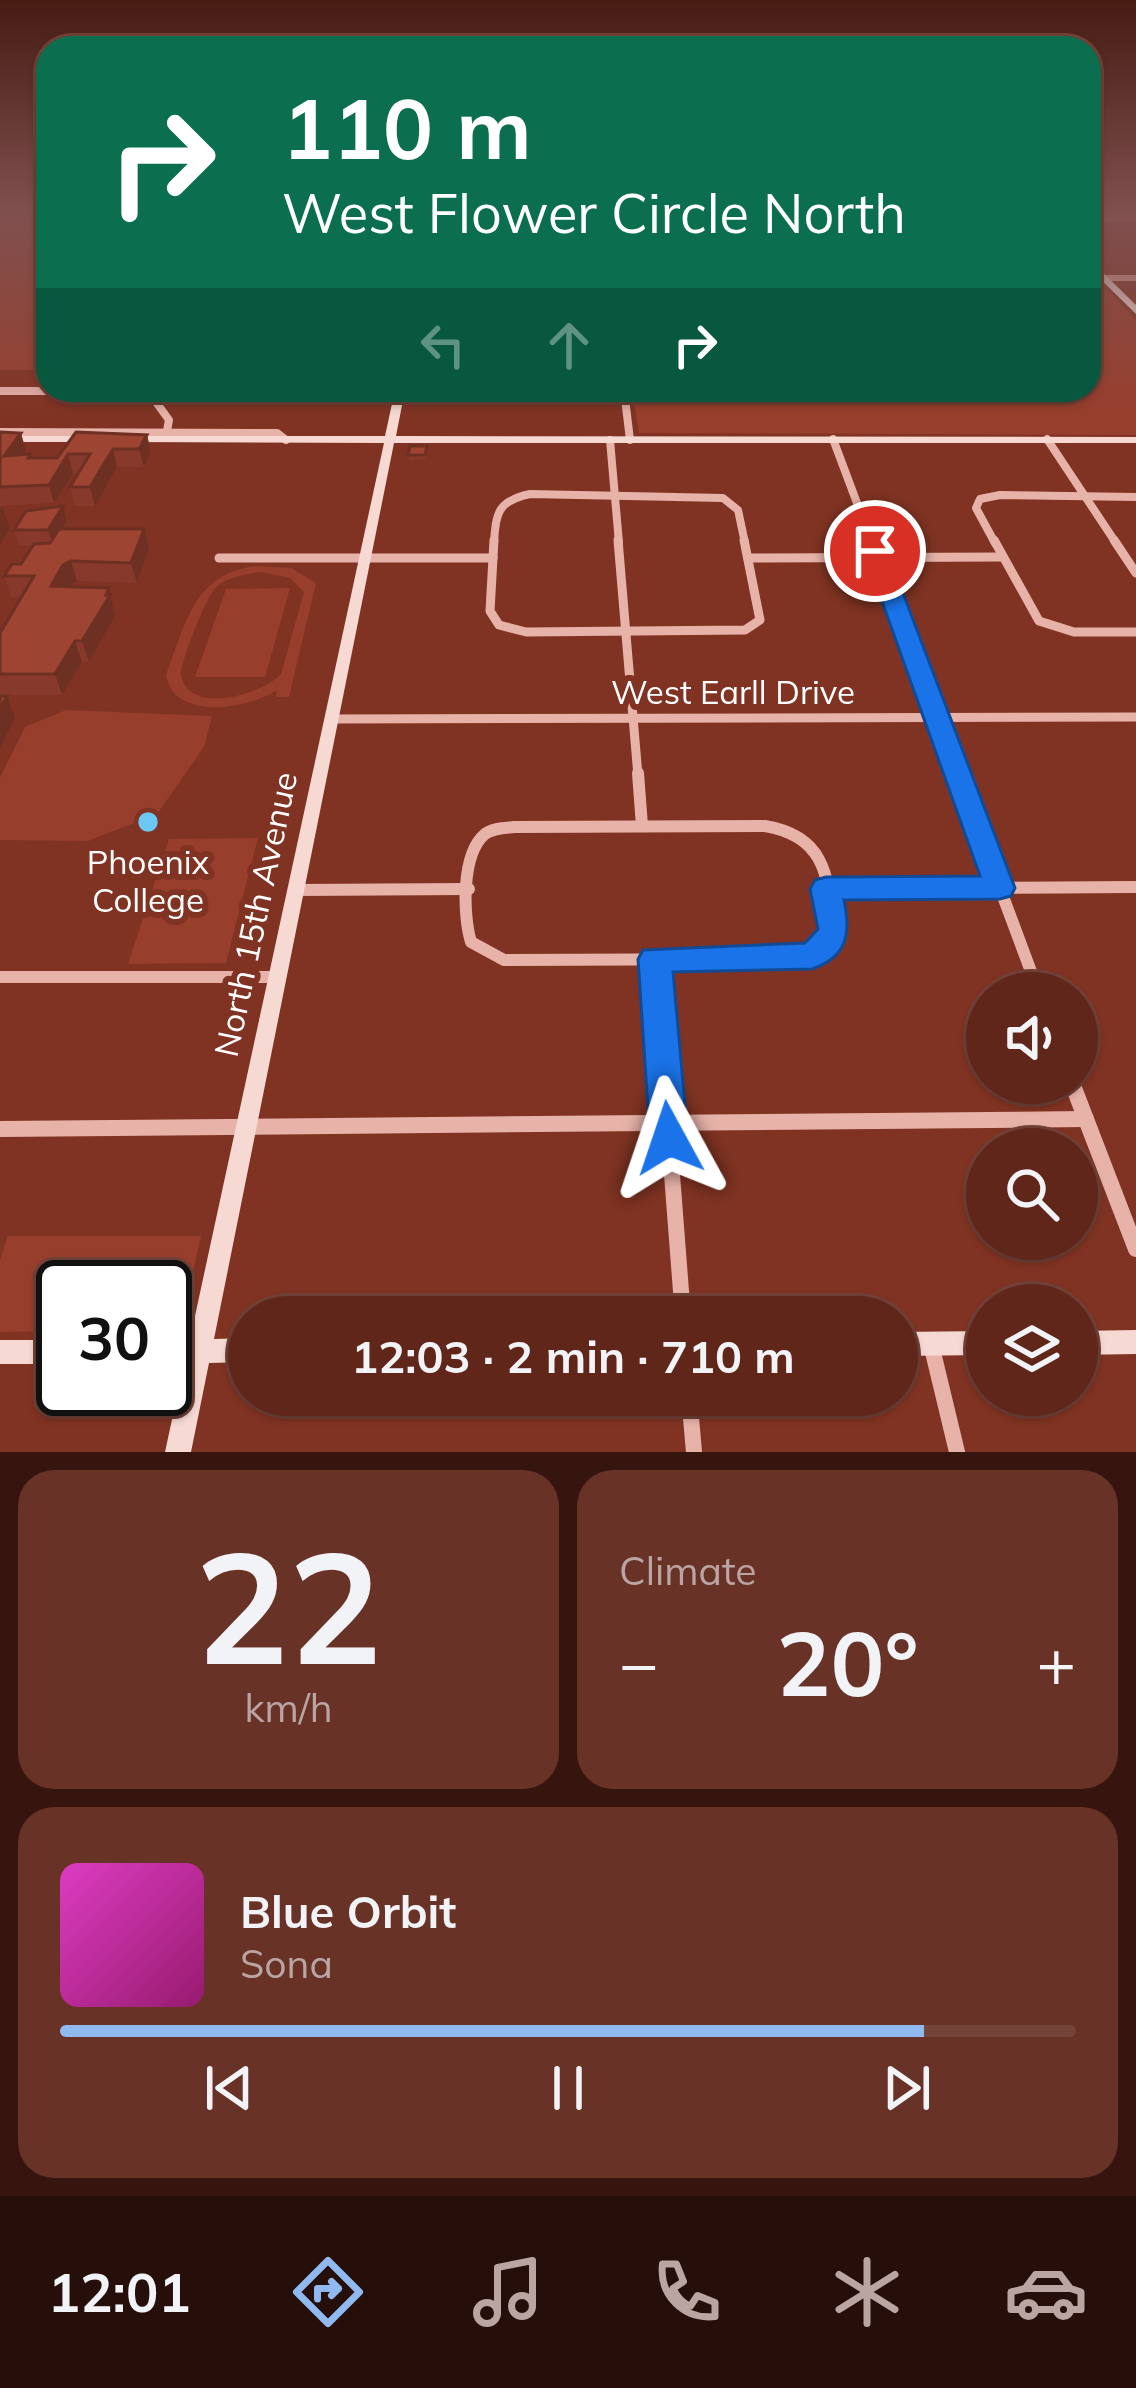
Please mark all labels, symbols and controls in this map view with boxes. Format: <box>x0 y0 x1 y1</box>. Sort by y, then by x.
text: 110 m <box>282 75 532 180</box>
icon: right <box>84 84 240 240</box>
text: West Flower Circle North <box>282 179 906 247</box>
icon: left <box>410 312 476 378</box>
icon: ahead <box>536 312 602 378</box>
icon: right <box>662 312 728 378</box>
pin <box>824 500 926 602</box>
icon: arrive <box>842 518 908 584</box>
street label: West Earll Drive <box>611 671 855 712</box>
street label: North 15th Avenue <box>205 768 305 1060</box>
marker: Phoenix College <box>135 809 161 835</box>
place label: Phoenix College <box>87 841 210 920</box>
map controls <box>966 972 1098 1416</box>
button: sound <box>966 972 1098 1104</box>
position arrow <box>606 1075 732 1201</box>
button: search <box>966 1128 1098 1260</box>
speed limit sign: 30 <box>36 1260 192 1416</box>
button: layers <box>966 1284 1098 1416</box>
text: 12:03 · 2 min · 710 m <box>351 1328 795 1384</box>
text: 22 <box>195 1507 382 1703</box>
text: Climate <box>619 1546 757 1595</box>
text: 20° <box>776 1606 919 1719</box>
text: − <box>619 1621 659 1704</box>
text: + <box>1036 1621 1076 1704</box>
text: km/h <box>244 1683 333 1732</box>
text: Blue Orbit <box>240 1883 456 1939</box>
text: Sona <box>240 1939 333 1988</box>
icon: previous <box>196 2055 262 2121</box>
icon: pause <box>535 2055 601 2121</box>
icon: next <box>874 2055 940 2121</box>
icon: directions <box>286 2250 370 2334</box>
icon: music <box>466 2250 550 2334</box>
icon: phone <box>645 2250 729 2334</box>
icon: climate <box>825 2250 909 2334</box>
icon: car <box>1004 2250 1088 2334</box>
text: 12:01 <box>48 2258 191 2326</box>

